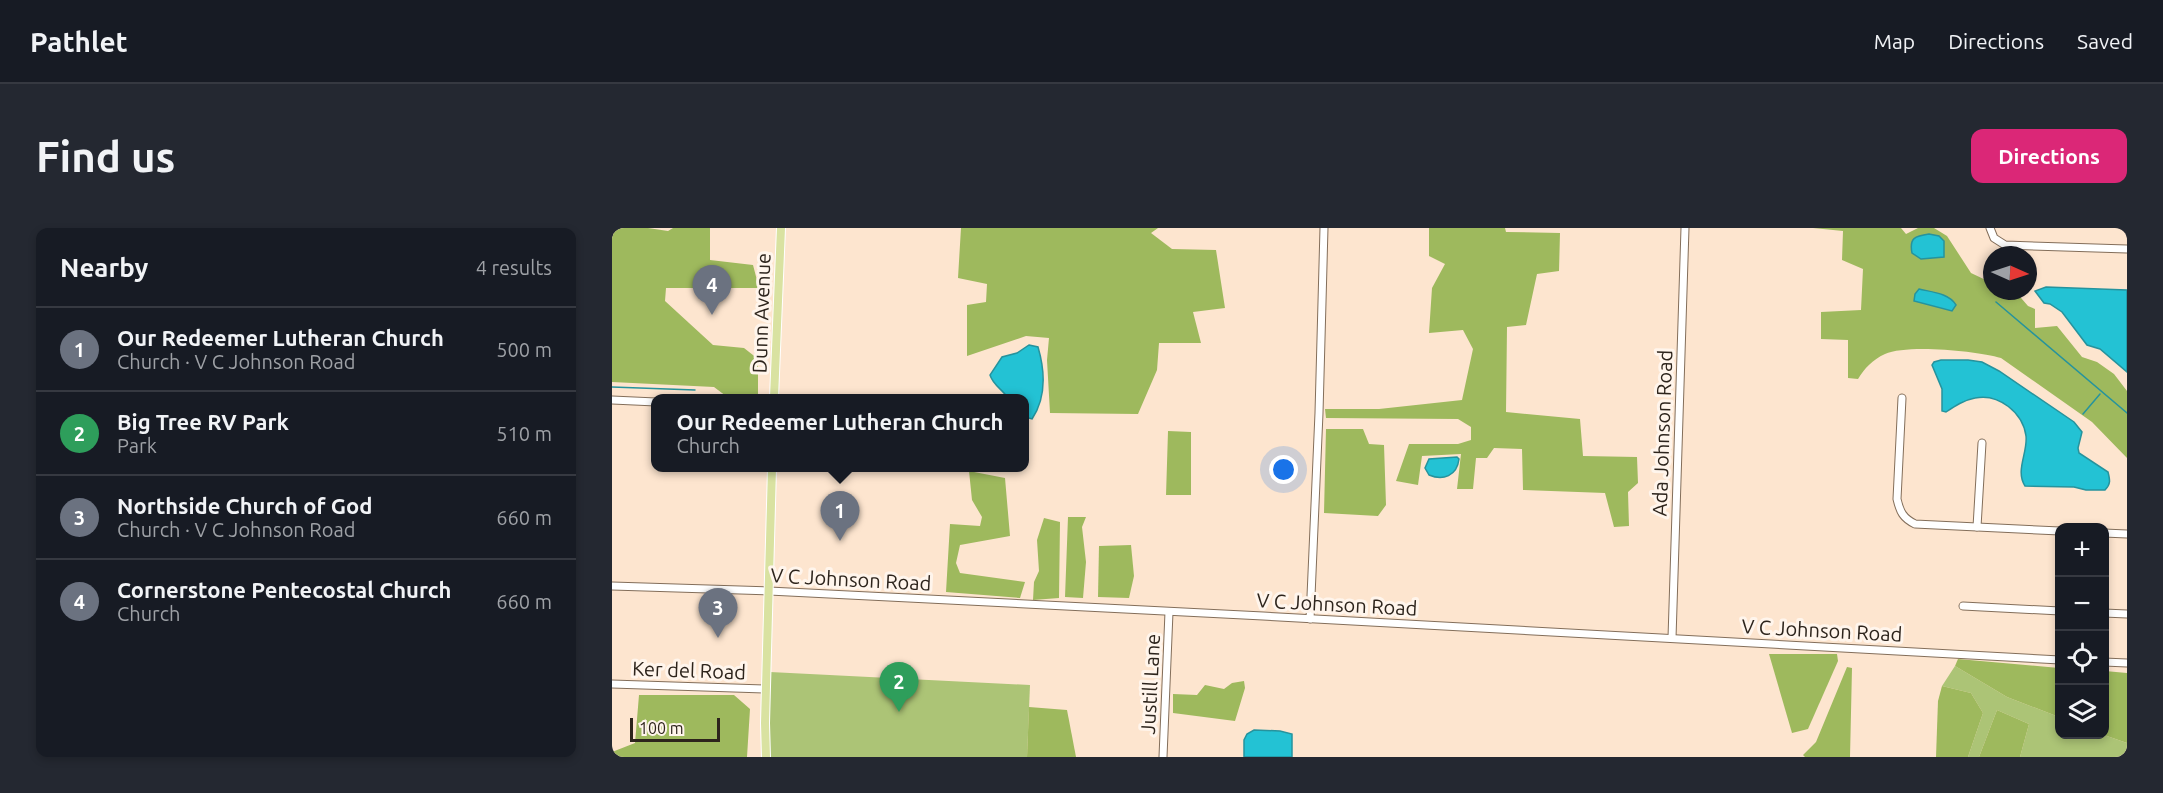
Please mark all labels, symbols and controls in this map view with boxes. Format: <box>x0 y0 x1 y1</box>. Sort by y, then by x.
text: Pathlet <box>30 26 128 57</box>
text: Map <box>1874 29 1915 53</box>
text: Directions <box>1948 29 2044 53</box>
text: Saved <box>2077 29 2133 53</box>
button: Directions <box>1971 129 2127 183</box>
text: Find us <box>36 133 175 180</box>
north arrow <box>1983 246 2037 300</box>
street label: Dunn Avenue <box>747 252 775 374</box>
text: Nearby <box>60 253 148 282</box>
text: 4 results <box>476 256 552 279</box>
pin: 4 <box>692 266 732 315</box>
text: Our Redeemer Lutheran Church <box>117 325 444 350</box>
text: 1 <box>74 338 85 361</box>
text: 500 m <box>496 338 552 361</box>
street label: Ada Johnson Road <box>1648 349 1676 517</box>
text: Church · V C Johnson Road <box>117 350 355 373</box>
popup <box>651 394 1029 472</box>
text: Big Tree RV Park <box>117 409 289 434</box>
text: Our Redeemer Lutheran Church <box>677 409 1003 434</box>
text: 2 <box>74 422 85 445</box>
text: 510 m <box>496 422 552 445</box>
text: Park <box>117 434 157 457</box>
text: Church <box>677 434 740 457</box>
your location <box>1269 455 1298 484</box>
pin: 1 <box>820 492 860 541</box>
text: Northside Church of God <box>117 493 372 518</box>
text: 3 <box>74 506 85 529</box>
text: 660 m <box>496 506 552 529</box>
text: Church · V C Johnson Road <box>117 518 355 541</box>
map controls <box>2055 523 2109 739</box>
button: + <box>2055 523 2109 577</box>
street label: V C Johnson Road <box>770 563 932 595</box>
text: Cornerstone Pentecostal Church <box>117 577 451 602</box>
button: − <box>2055 577 2109 631</box>
pin: 3 <box>698 588 738 638</box>
street label: V C Johnson Road <box>1256 588 1418 620</box>
text: 4 <box>74 590 85 613</box>
text: 660 m <box>496 590 552 613</box>
text: Church <box>117 602 180 625</box>
street label: V C Johnson Road <box>1741 614 1903 646</box>
button: locate <box>2055 631 2109 685</box>
street label: Justill Lane <box>1136 633 1164 735</box>
street label: Ker del Road <box>632 657 746 683</box>
pin: 2 <box>880 662 918 712</box>
button: layers <box>2055 685 2109 739</box>
scale bar <box>630 715 720 742</box>
text: 100 m <box>639 719 684 737</box>

